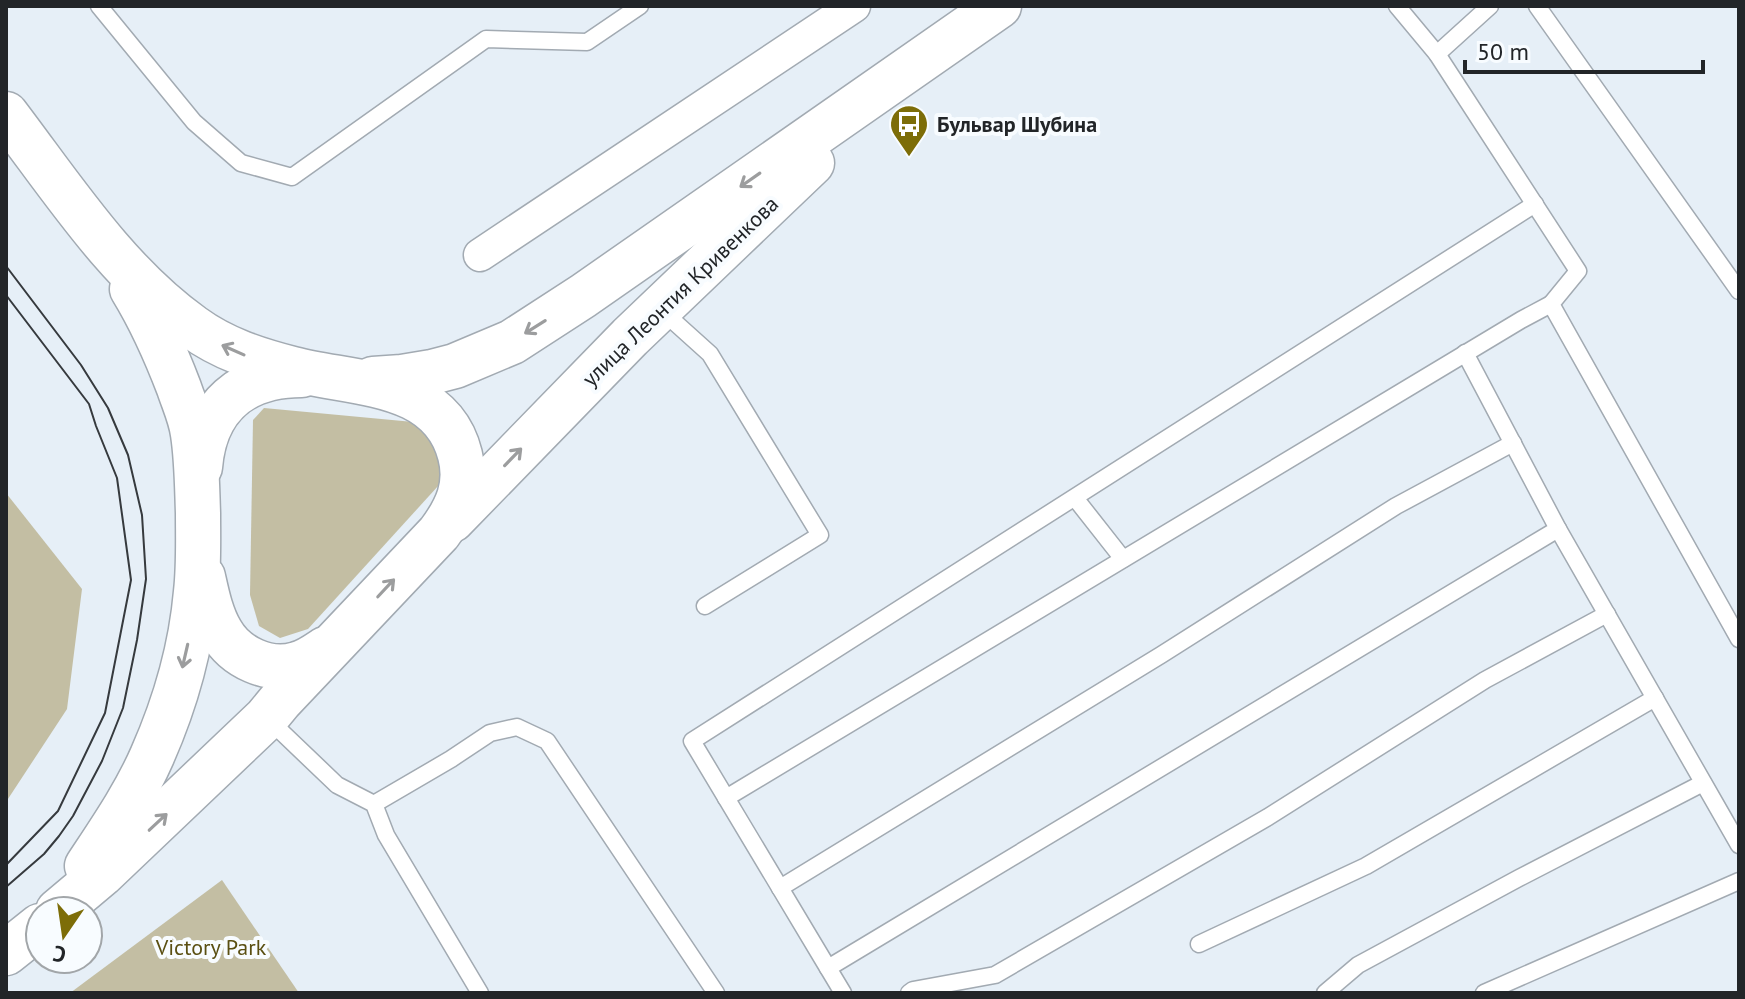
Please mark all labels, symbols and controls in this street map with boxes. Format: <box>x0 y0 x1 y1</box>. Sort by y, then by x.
scale bar <box>1465 24 1703 74</box>
text: 50 m <box>1477 36 1529 67</box>
bus stop icon: Бульвар Шубина <box>888 103 930 158</box>
place label: Бульвар Шубина <box>937 110 1097 138</box>
one-way arrow <box>739 172 761 188</box>
street label: улица Леонтия Кривенкова <box>576 190 784 392</box>
one-way arrow <box>525 319 547 335</box>
one-way arrow <box>221 341 246 356</box>
one-way arrow <box>503 448 522 467</box>
one-way arrow <box>377 579 395 599</box>
one-way arrow <box>177 643 192 668</box>
one-way arrow <box>148 812 168 831</box>
north arrow <box>24 895 104 975</box>
park label: Victory Park <box>155 933 267 961</box>
text: С <box>50 939 69 970</box>

